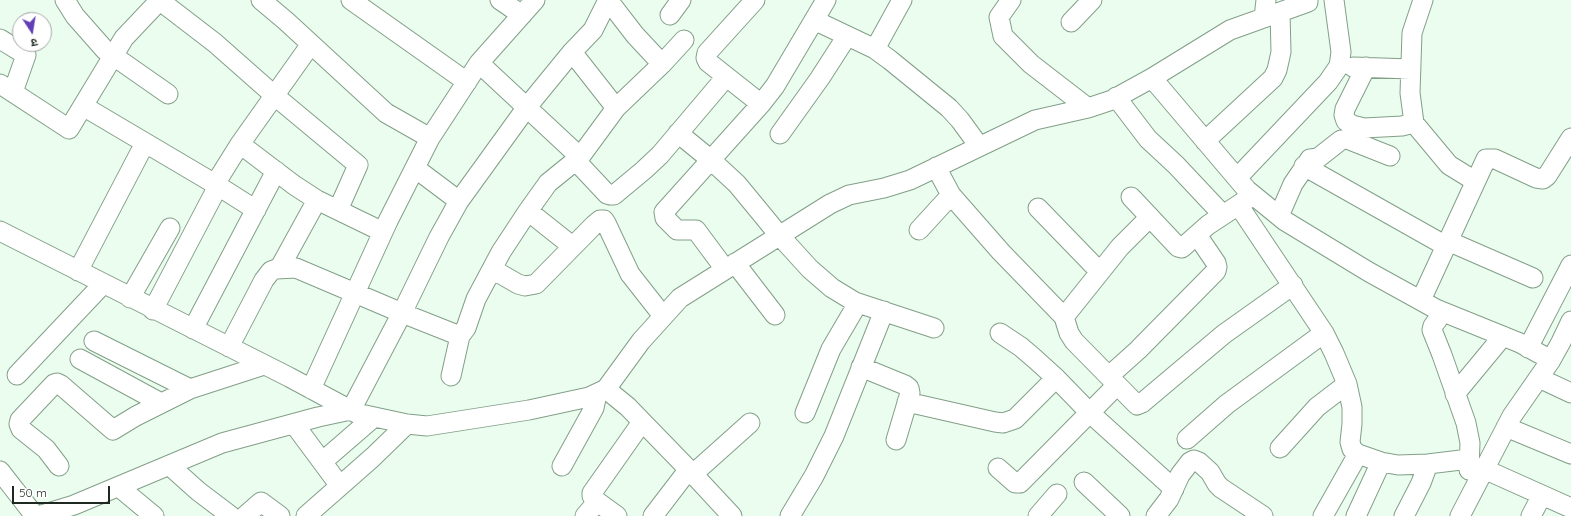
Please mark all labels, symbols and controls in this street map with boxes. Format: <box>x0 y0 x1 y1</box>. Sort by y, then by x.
north arrow <box>12 12 52 52</box>
text: उ <box>30 35 39 50</box>
scale bar <box>14 478 112 504</box>
text: 50 m <box>19 485 47 500</box>

